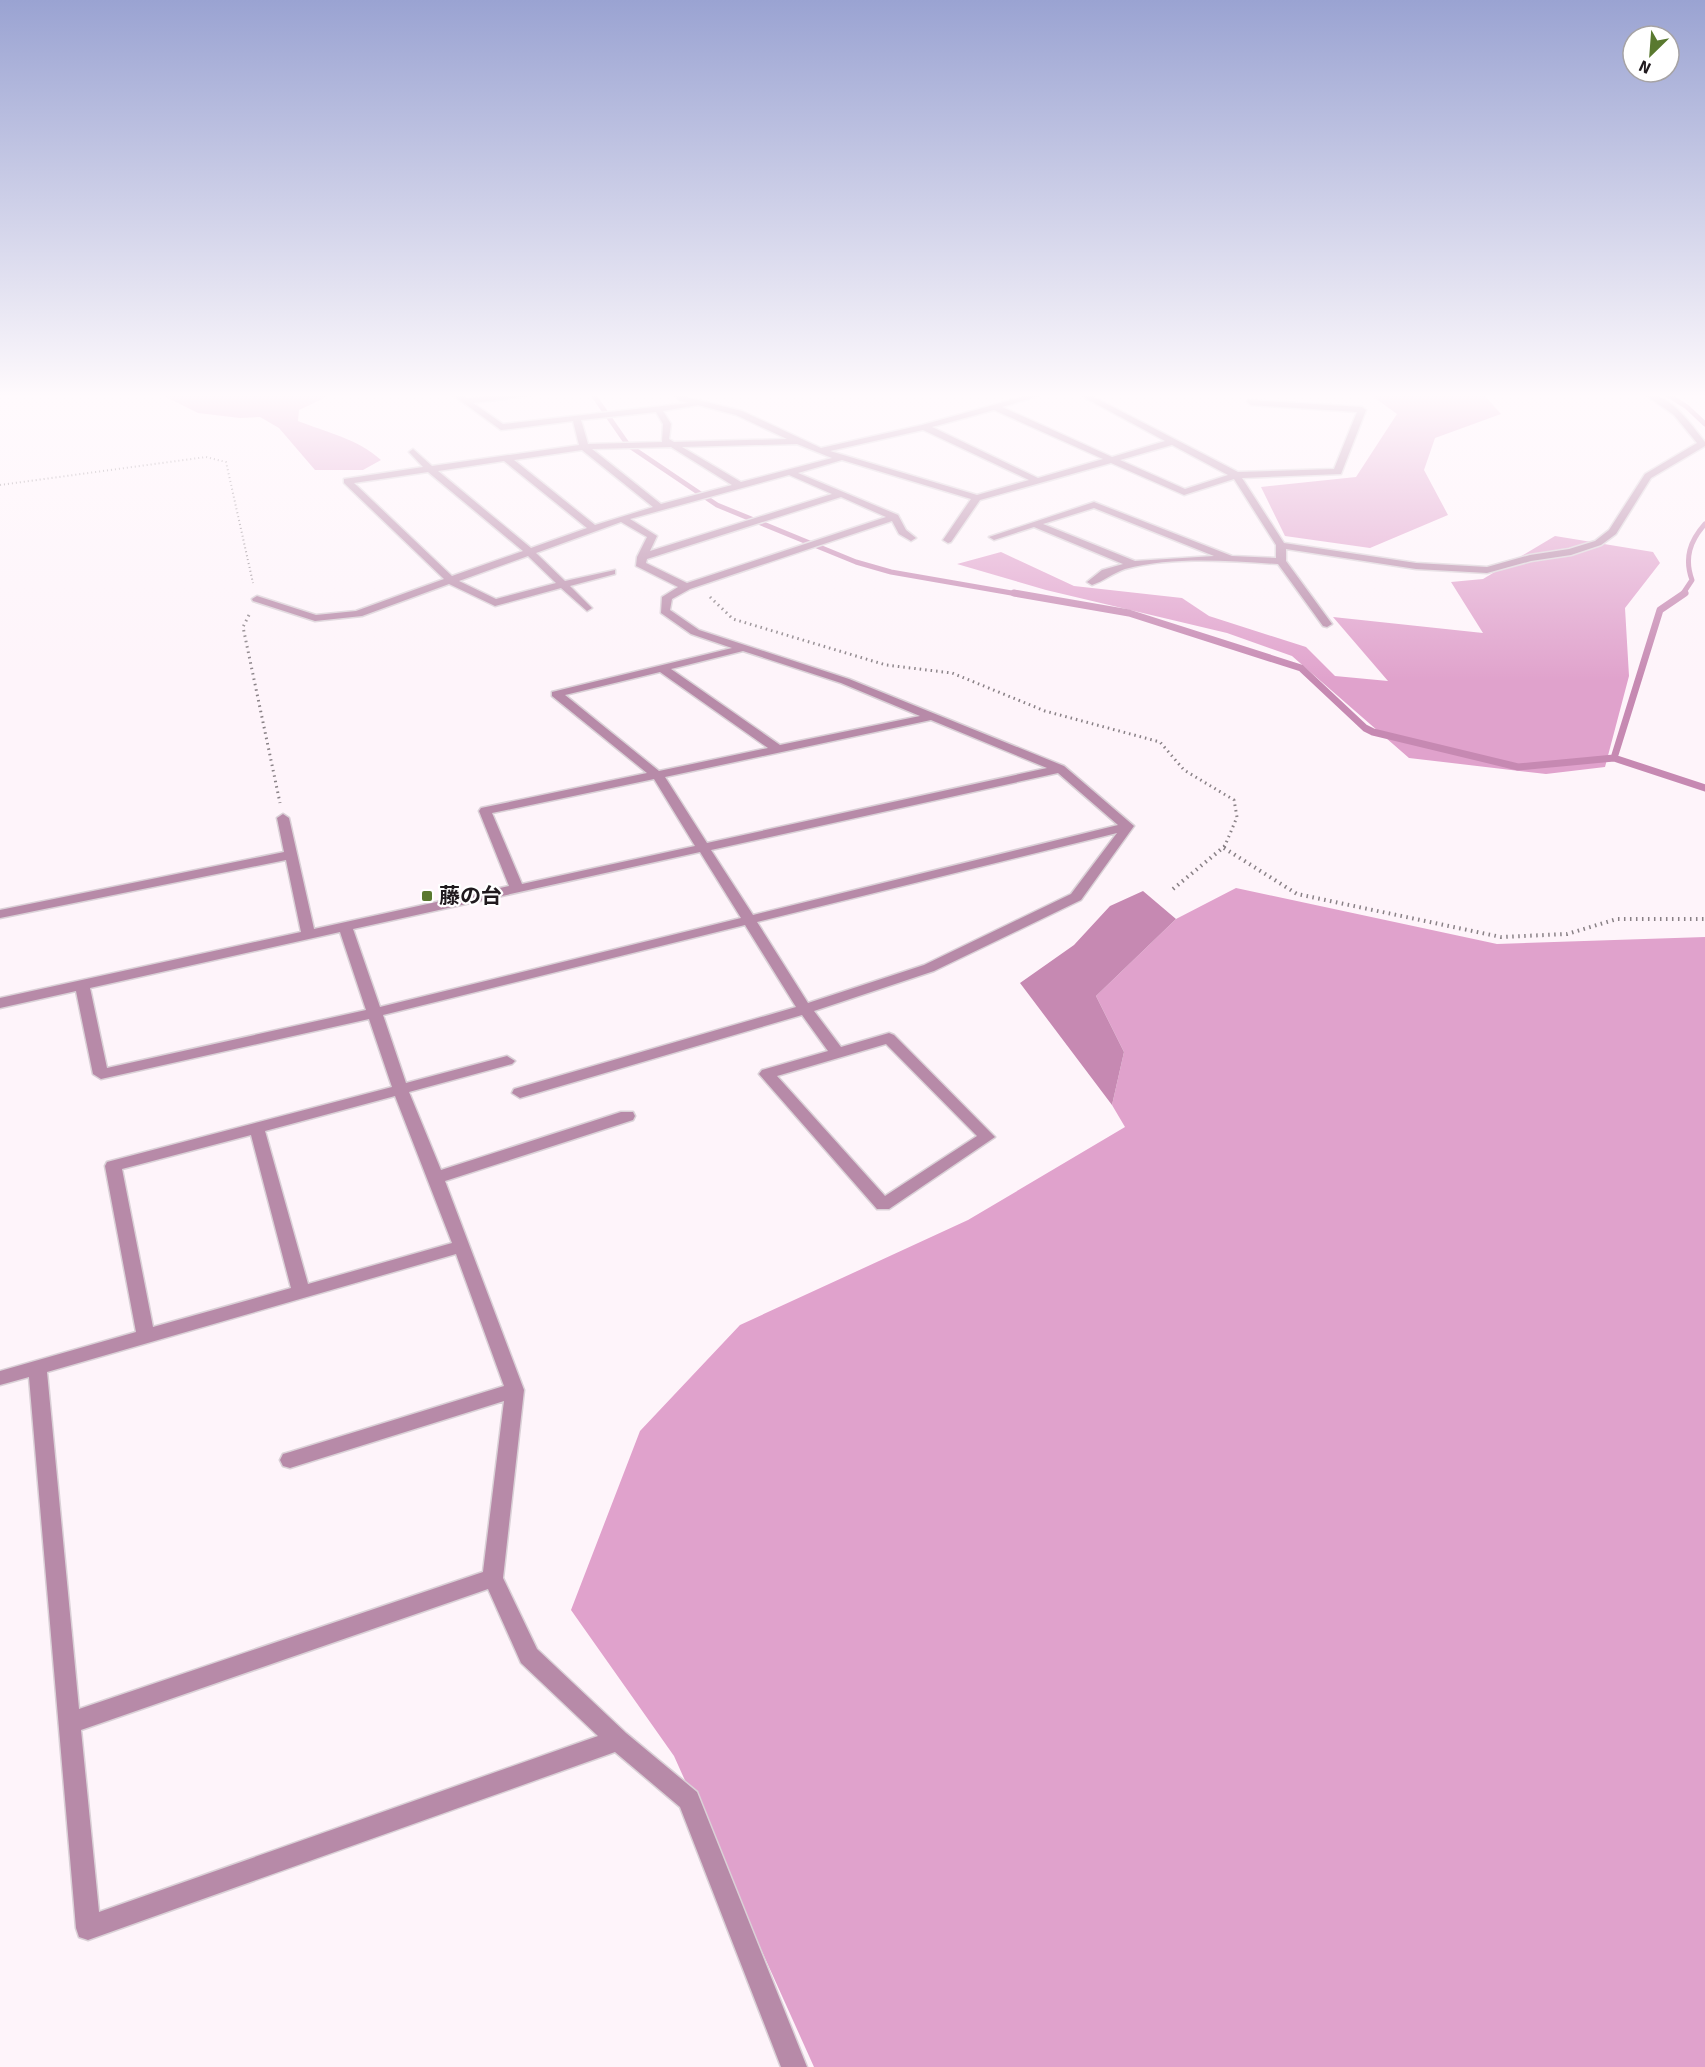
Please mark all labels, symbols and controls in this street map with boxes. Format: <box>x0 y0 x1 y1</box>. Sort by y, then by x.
north arrow <box>1621 24 1681 84</box>
text: N <box>1636 55 1654 78</box>
place label: 藤の台 <box>439 883 502 909</box>
marker: 藤の台 <box>420 889 434 903</box>

